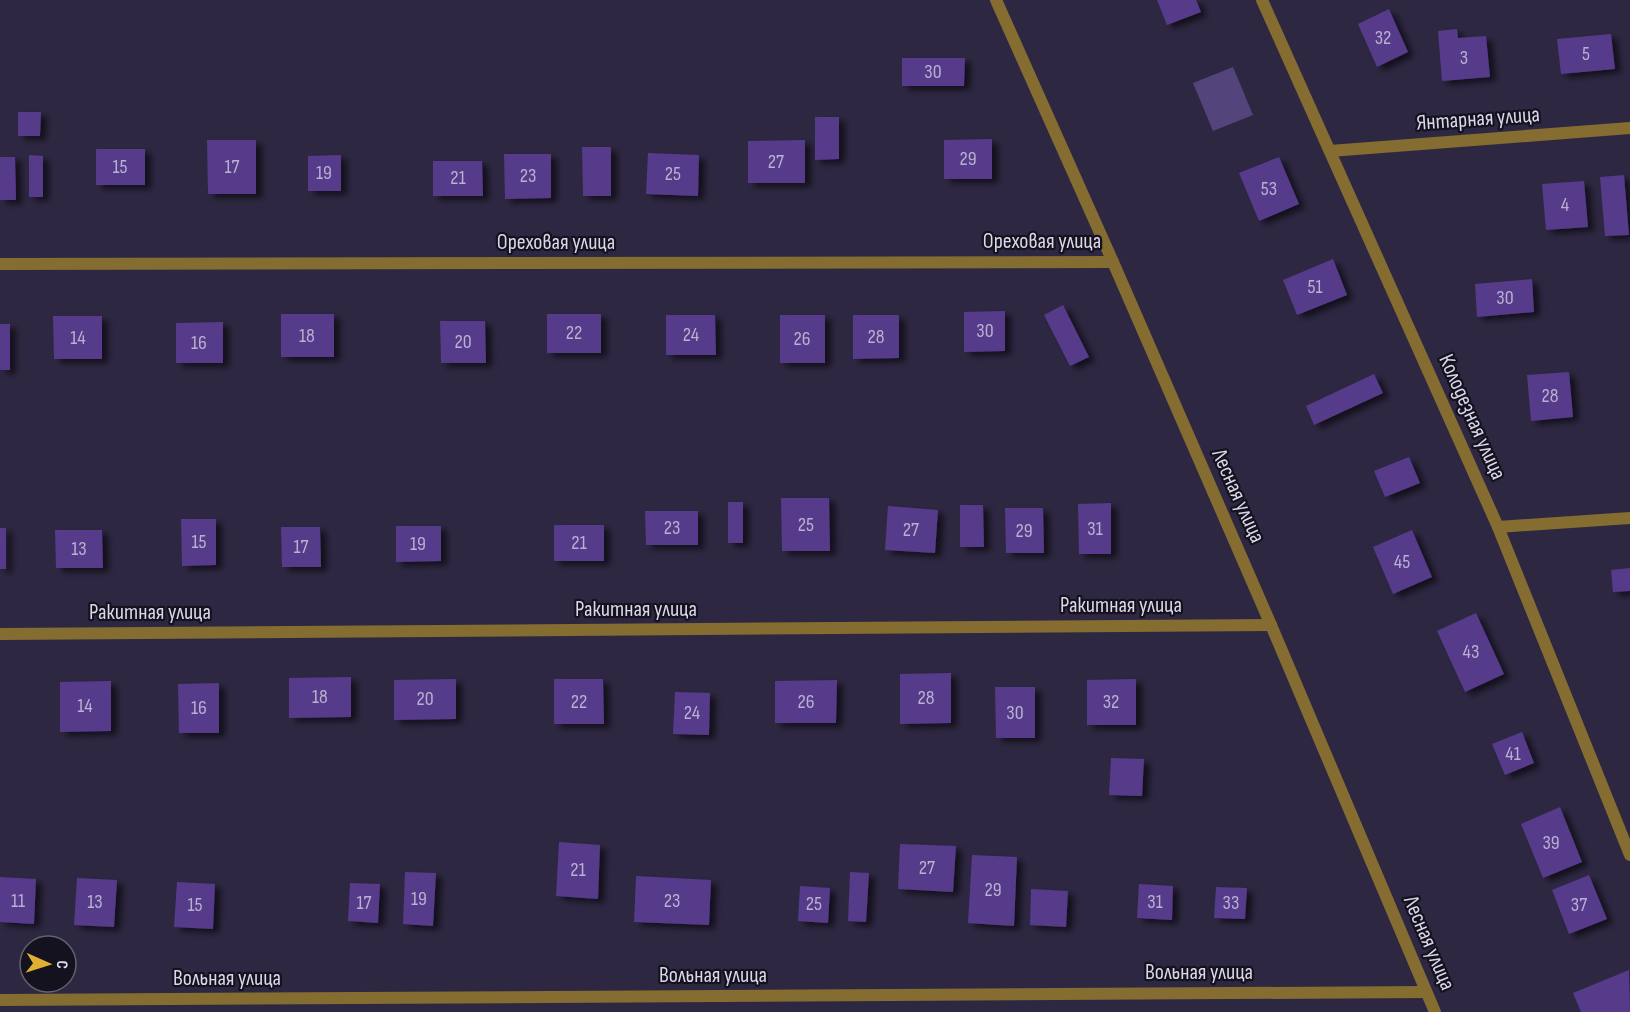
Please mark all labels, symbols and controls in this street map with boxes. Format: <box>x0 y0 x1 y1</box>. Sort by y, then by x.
house number: 32 <box>1375 26 1391 50</box>
house number: 5 <box>1582 42 1590 66</box>
house number: 3 <box>1460 46 1468 70</box>
house number: 30 <box>924 60 942 84</box>
street label: Янтарная улица <box>1415 101 1541 137</box>
house number: 29 <box>959 147 977 171</box>
house number: 27 <box>768 150 784 174</box>
house number: 15 <box>112 155 128 179</box>
house number: 17 <box>225 155 239 179</box>
house number: 19 <box>316 161 332 185</box>
house number: 25 <box>665 162 681 186</box>
house number: 23 <box>520 164 536 188</box>
house number: 21 <box>450 166 466 190</box>
house number: 53 <box>1261 177 1277 201</box>
house number: 4 <box>1561 193 1569 217</box>
street label: Ореховая улица <box>983 228 1101 255</box>
street label: Ореховая улица <box>497 229 615 256</box>
house number: 51 <box>1307 275 1323 299</box>
house number: 30 <box>1496 286 1514 310</box>
house number: 30 <box>976 319 994 343</box>
house number: 22 <box>566 321 582 345</box>
house number: 24 <box>683 323 699 347</box>
house number: 18 <box>299 324 315 348</box>
house number: 28 <box>868 325 885 349</box>
house number: 14 <box>70 326 86 350</box>
house number: 26 <box>794 327 811 351</box>
house number: 20 <box>454 330 472 354</box>
house number: 16 <box>191 331 207 355</box>
street label: Колодезная улица <box>1432 350 1512 484</box>
house number: 28 <box>1542 384 1559 408</box>
street label: Лесная улица <box>1205 444 1271 547</box>
house number: 25 <box>798 513 814 537</box>
house number: 23 <box>664 516 680 540</box>
house number: 31 <box>1087 517 1103 541</box>
house number: 27 <box>903 518 919 542</box>
house number: 29 <box>1015 519 1033 543</box>
house number: 15 <box>191 530 207 554</box>
house number: 21 <box>571 531 587 555</box>
house number: 19 <box>410 532 426 556</box>
house number: 17 <box>294 535 308 559</box>
house number: 13 <box>71 537 87 561</box>
house number: 45 <box>1394 550 1410 574</box>
street label: Ракитная улица <box>1060 592 1182 619</box>
street label: Ракитная улица <box>575 596 697 623</box>
street label: Ракитная улица <box>89 599 211 626</box>
house number: 43 <box>1463 640 1479 664</box>
house number: 18 <box>312 685 328 709</box>
house number: 28 <box>918 686 935 710</box>
house number: 20 <box>416 687 434 711</box>
house number: 22 <box>571 690 587 714</box>
house number: 26 <box>798 690 815 714</box>
house number: 32 <box>1103 690 1119 714</box>
house number: 14 <box>77 694 93 718</box>
house number: 16 <box>191 696 207 720</box>
house number: 24 <box>684 701 700 725</box>
house number: 30 <box>1006 701 1024 725</box>
house number: 41 <box>1505 742 1521 766</box>
house number: 39 <box>1542 831 1560 855</box>
house number: 27 <box>919 856 935 880</box>
house number: 21 <box>570 858 586 882</box>
house number: 29 <box>984 878 1002 902</box>
house number: 19 <box>411 887 427 911</box>
house number: 11 <box>11 889 25 913</box>
house number: 23 <box>664 889 680 913</box>
house number: 13 <box>87 890 103 914</box>
house number: 31 <box>1147 890 1163 914</box>
house number: 17 <box>357 891 371 915</box>
house number: 33 <box>1223 891 1239 915</box>
street label: Лесная улица <box>1397 891 1461 994</box>
house number: 25 <box>806 892 822 916</box>
house number: 15 <box>187 893 203 917</box>
house number: 37 <box>1571 893 1587 917</box>
north arrow <box>18 934 78 994</box>
street label: Вольная улица <box>1145 959 1253 986</box>
text: С <box>52 960 71 969</box>
street label: Вольная улица <box>659 962 767 989</box>
street label: Вольная улица <box>173 965 281 992</box>

